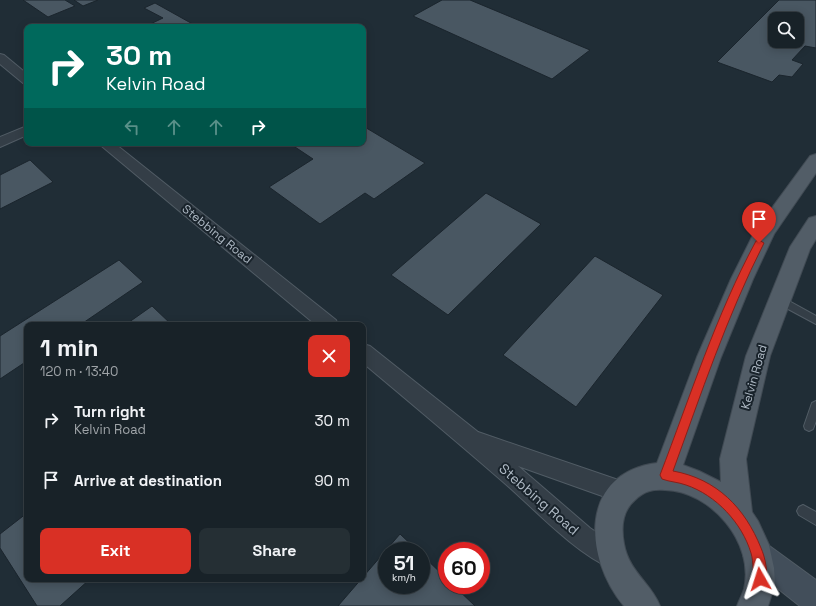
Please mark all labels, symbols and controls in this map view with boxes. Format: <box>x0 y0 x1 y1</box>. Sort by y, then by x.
map controls <box>768 12 804 48</box>
button: search <box>768 12 804 48</box>
text: 30 m <box>106 37 172 73</box>
icon: right <box>40 40 92 92</box>
text: Kelvin Road <box>106 72 206 95</box>
icon: left <box>121 116 143 138</box>
icon: ahead <box>163 116 185 138</box>
icon: ahead <box>205 116 227 138</box>
icon: right <box>247 116 269 138</box>
street label: Stebbing Road <box>179 201 255 267</box>
pin <box>742 202 776 243</box>
icon: arrive <box>748 208 770 230</box>
text: 1 min <box>40 332 99 363</box>
button: close <box>308 335 350 377</box>
street label: Kelvin Road <box>737 343 771 411</box>
text: 120 m · 13:40 <box>40 363 118 380</box>
text: Turn right <box>74 402 145 421</box>
icon: right <box>40 409 62 431</box>
text: 30 m <box>315 411 350 430</box>
text: Kelvin Road <box>74 421 146 438</box>
street label: Stebbing Road <box>495 459 583 539</box>
icon: arrive <box>40 469 62 491</box>
text: Arrive at destination <box>74 471 222 490</box>
text: 90 m <box>314 471 350 490</box>
button: Exit <box>40 528 191 574</box>
button: Share <box>199 528 350 574</box>
speed limit sign: 60 <box>438 542 490 594</box>
text: 51 <box>394 550 414 576</box>
position arrow <box>739 558 781 600</box>
text: km/h <box>392 571 416 584</box>

